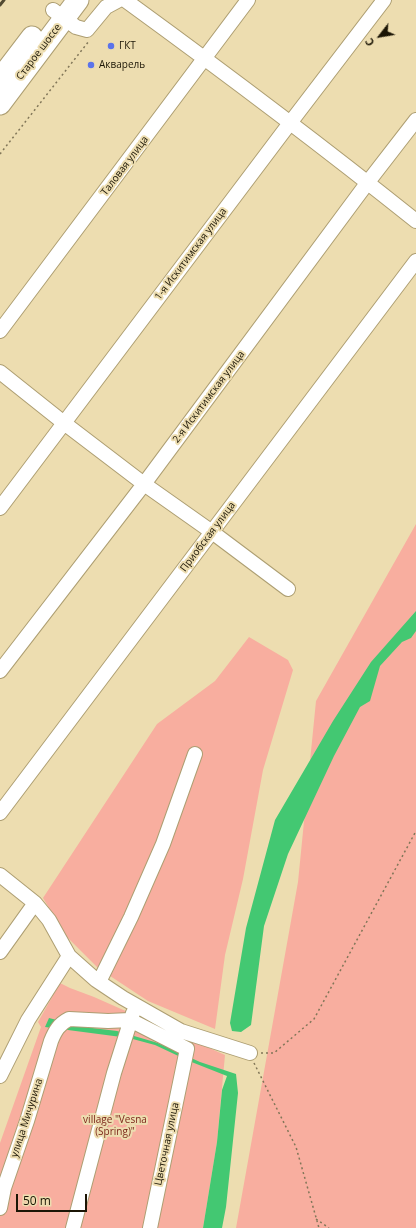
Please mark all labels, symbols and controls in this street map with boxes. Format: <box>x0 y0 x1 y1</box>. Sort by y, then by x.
north arrow <box>360 16 400 56</box>
street label: Старое шоссе <box>14 22 64 82</box>
text: С <box>361 36 378 49</box>
place label: ГКТ <box>119 40 136 52</box>
marker: ГКТ <box>106 41 116 51</box>
place label: Акварель <box>99 59 145 71</box>
marker: Акварель <box>86 60 96 70</box>
street label: Таловая улица <box>99 134 151 198</box>
street label: 1-я Искитимская улица <box>153 206 229 302</box>
street label: 2-я Искитимская улица <box>171 349 247 445</box>
street label: Приобская улица <box>178 500 238 574</box>
street label: улица Мичурина <box>9 1077 45 1159</box>
street label: Цветочная улица <box>152 1101 182 1187</box>
park label: village "Vesna (Spring)" <box>83 1114 147 1138</box>
scale bar <box>18 1186 89 1212</box>
text: 50 m <box>23 1192 51 1209</box>

